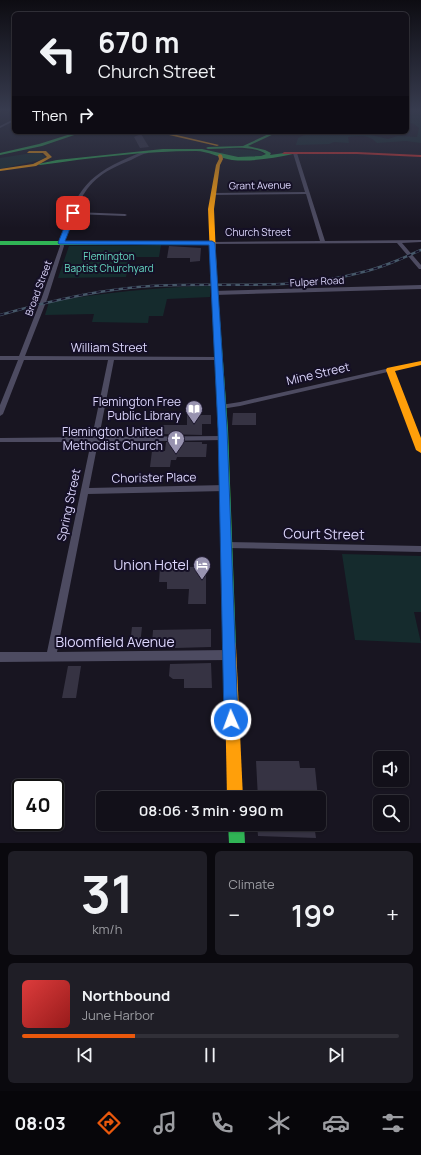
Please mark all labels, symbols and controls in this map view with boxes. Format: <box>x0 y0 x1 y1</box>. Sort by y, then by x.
text: 670 m <box>98 23 180 61</box>
icon: left <box>32 28 84 80</box>
text: Church Street <box>98 59 216 83</box>
icon: right <box>75 104 97 126</box>
text: Then <box>32 105 67 126</box>
street label: Grant Avenue <box>229 177 291 193</box>
pin <box>56 196 90 230</box>
icon: arrive <box>62 202 84 224</box>
street label: Church Street <box>225 225 291 239</box>
park label: Flemington Baptist Churchyard <box>64 249 154 275</box>
street label: Broad Street <box>21 258 55 318</box>
street label: Fulper Road <box>289 273 345 289</box>
street label: William Street <box>71 339 148 356</box>
street label: Mine Street <box>284 358 351 389</box>
place label: Flemington Free Public Library <box>93 393 182 424</box>
library icon: Flemington Free Public Library <box>184 399 204 424</box>
place label: Flemington United Methodist Church <box>62 423 163 454</box>
church icon: Flemington United Methodist Church <box>166 429 186 454</box>
street label: Spring Street <box>53 467 85 543</box>
street label: Chorister Place <box>111 468 197 487</box>
street label: Court Street <box>283 523 365 544</box>
place label: Union Hotel <box>114 555 189 574</box>
hotel icon: Union Hotel <box>192 555 212 580</box>
street label: Bloomfield Avenue <box>55 632 175 651</box>
position arrow <box>210 699 252 741</box>
map controls <box>373 751 409 831</box>
button: sound <box>373 751 409 787</box>
speed limit sign: 40 <box>12 779 64 831</box>
button: search <box>373 795 409 831</box>
text: 08:06 · 3 min · 990 m <box>139 800 283 821</box>
text: 31 <box>81 858 134 929</box>
text: Climate <box>229 875 275 893</box>
text: 19° <box>291 895 336 936</box>
text: − <box>229 900 240 930</box>
text: + <box>386 900 399 930</box>
text: km/h <box>92 920 122 938</box>
text: Northbound <box>82 985 170 1006</box>
text: June Harbor <box>82 1006 155 1024</box>
icon: previous <box>74 1044 96 1066</box>
icon: pause <box>199 1044 221 1066</box>
icon: next <box>325 1044 347 1066</box>
icon: directions <box>95 1109 123 1137</box>
icon: music <box>151 1109 179 1137</box>
icon: phone <box>208 1109 236 1137</box>
icon: climate <box>265 1109 293 1137</box>
icon: car <box>322 1109 350 1137</box>
icon: filters <box>379 1109 407 1137</box>
text: 08:03 <box>14 1111 66 1135</box>

